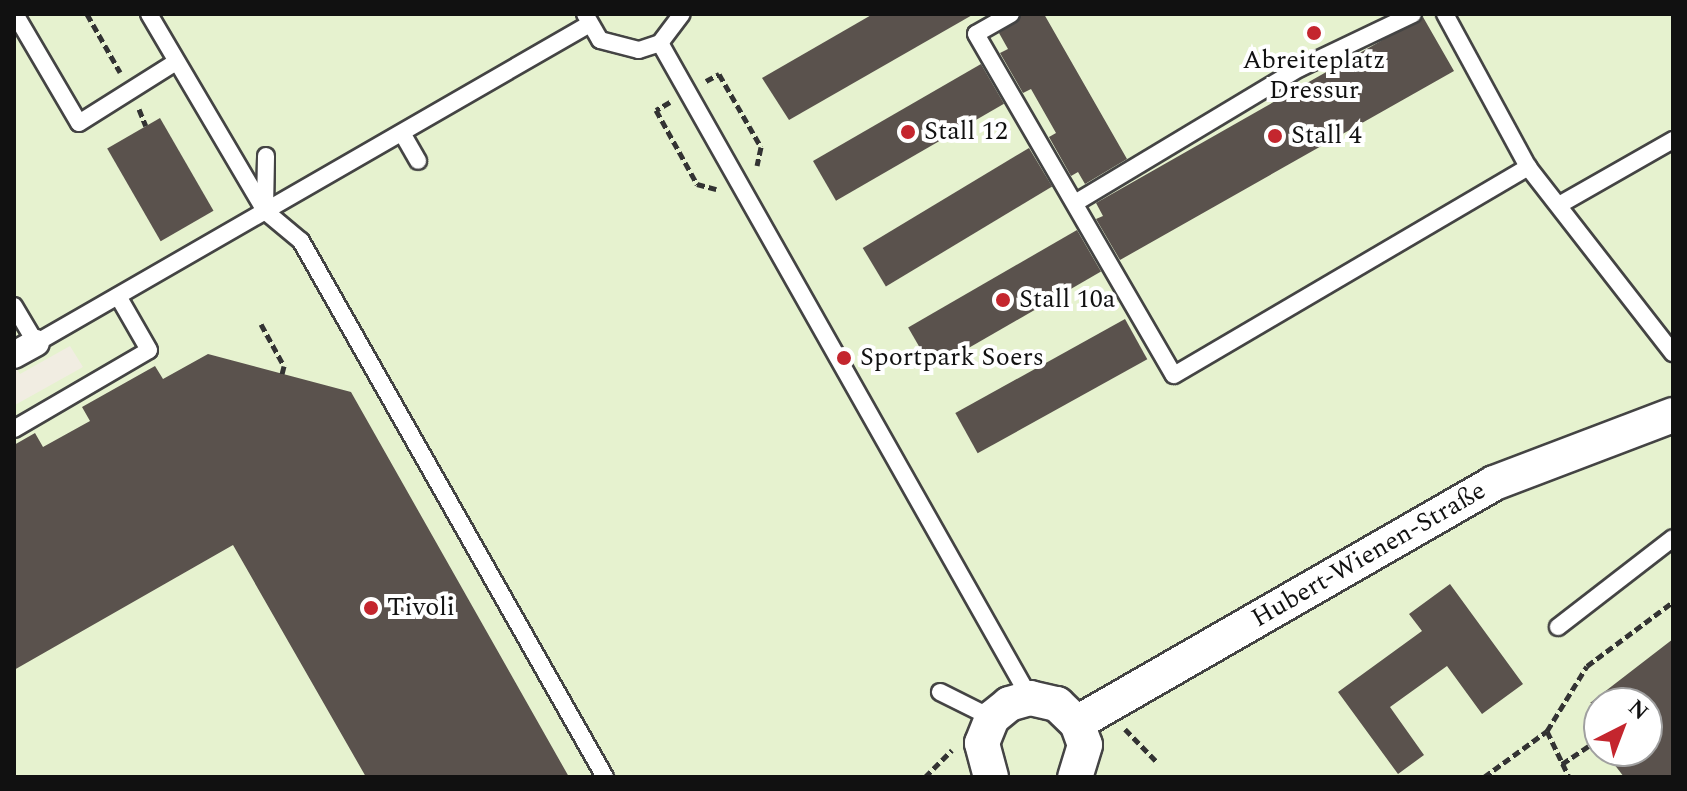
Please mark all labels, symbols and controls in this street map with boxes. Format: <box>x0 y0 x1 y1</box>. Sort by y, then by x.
marker: Abreiteplatz Dressur <box>1305 24 1323 42</box>
place label: Abreiteplatz Dressur <box>1242 45 1386 106</box>
place label: Stall 12 <box>924 116 1008 148</box>
place label: Stall 4 <box>1291 120 1362 152</box>
marker: Stall 12 <box>899 123 917 141</box>
marker: Stall 4 <box>1266 127 1284 145</box>
place label: Stall 10a <box>1019 284 1115 316</box>
marker: Stall 10a <box>994 291 1012 309</box>
place label: Sportpark Soers <box>860 342 1044 374</box>
marker: Sportpark Soers <box>835 349 853 367</box>
street label: Hubert-Wienen-Straße <box>1247 475 1491 635</box>
place label: Tivoli <box>387 592 455 624</box>
marker: Tivoli <box>362 599 380 617</box>
north arrow <box>1583 687 1663 767</box>
text: N <box>1620 692 1656 729</box>

